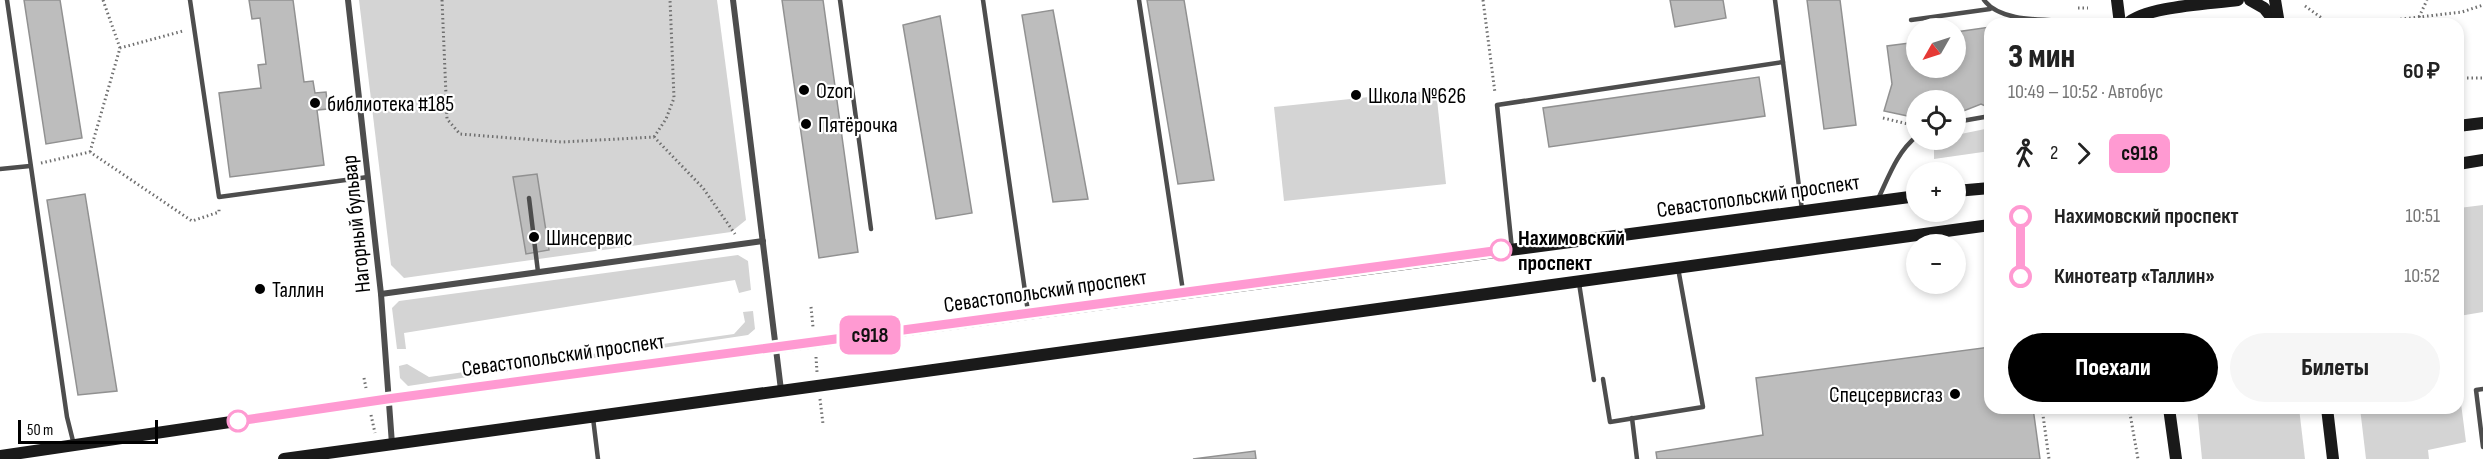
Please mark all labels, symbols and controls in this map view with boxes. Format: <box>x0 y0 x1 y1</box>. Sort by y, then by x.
north arrow <box>1906 18 1966 78</box>
map controls <box>1906 18 1966 294</box>
text: 3 мин <box>2008 37 2075 77</box>
text: 60 ₽ <box>2403 58 2440 85</box>
place label: Ozon <box>816 78 853 105</box>
text: 10:49 – 10:52 · Автобус <box>2008 80 2163 104</box>
marker: Ozon <box>797 83 811 97</box>
place label: Школа №626 <box>1368 83 1466 110</box>
marker: Школа №626 <box>1349 88 1363 102</box>
button: locate <box>1906 90 1966 150</box>
place label: библиотека #185 <box>327 91 454 118</box>
marker: библиотека #185 <box>308 96 322 110</box>
place label: Пятёрочка <box>818 112 898 139</box>
marker: Пятёрочка <box>799 117 813 131</box>
icon: walk <box>2008 137 2041 170</box>
icon: forward <box>2067 137 2100 170</box>
text: 2 <box>2050 141 2058 165</box>
text: с918 <box>2121 141 2158 166</box>
street label: Нагорный бульвар <box>336 154 377 294</box>
button: + <box>1906 162 1966 222</box>
street label: Севастопольский проспект <box>1655 169 1862 224</box>
text: Нахимовский проспект <box>2054 203 2239 230</box>
text: 10:51 <box>2406 204 2440 228</box>
place label: Шинсервис <box>546 225 633 252</box>
place label: Нахимовский проспект <box>1518 225 1625 277</box>
marker: Шинсервис <box>527 230 541 244</box>
button: − <box>1906 234 1966 294</box>
marker: Нахимовский проспект <box>1490 239 1512 261</box>
text: Кинотеатр «Таллин» <box>2054 263 2215 290</box>
street label: Севастопольский проспект <box>942 264 1149 319</box>
text: 10:52 <box>2404 264 2440 288</box>
place label: Таллин <box>272 277 324 304</box>
marker: Таллин <box>253 282 267 296</box>
line badge: с918 <box>828 316 912 354</box>
text: с918 <box>852 323 888 348</box>
street label: Севастопольский проспект <box>460 328 667 383</box>
button: Поехали <box>2008 333 2218 402</box>
button: Билеты <box>2230 333 2440 402</box>
place label: Спецсервисгаз <box>1829 382 1943 409</box>
marker: Спецсервисгаз <box>1948 387 1962 401</box>
unlabelled marker <box>227 410 249 432</box>
scale bar <box>18 417 158 444</box>
text: 50 m <box>27 421 53 440</box>

